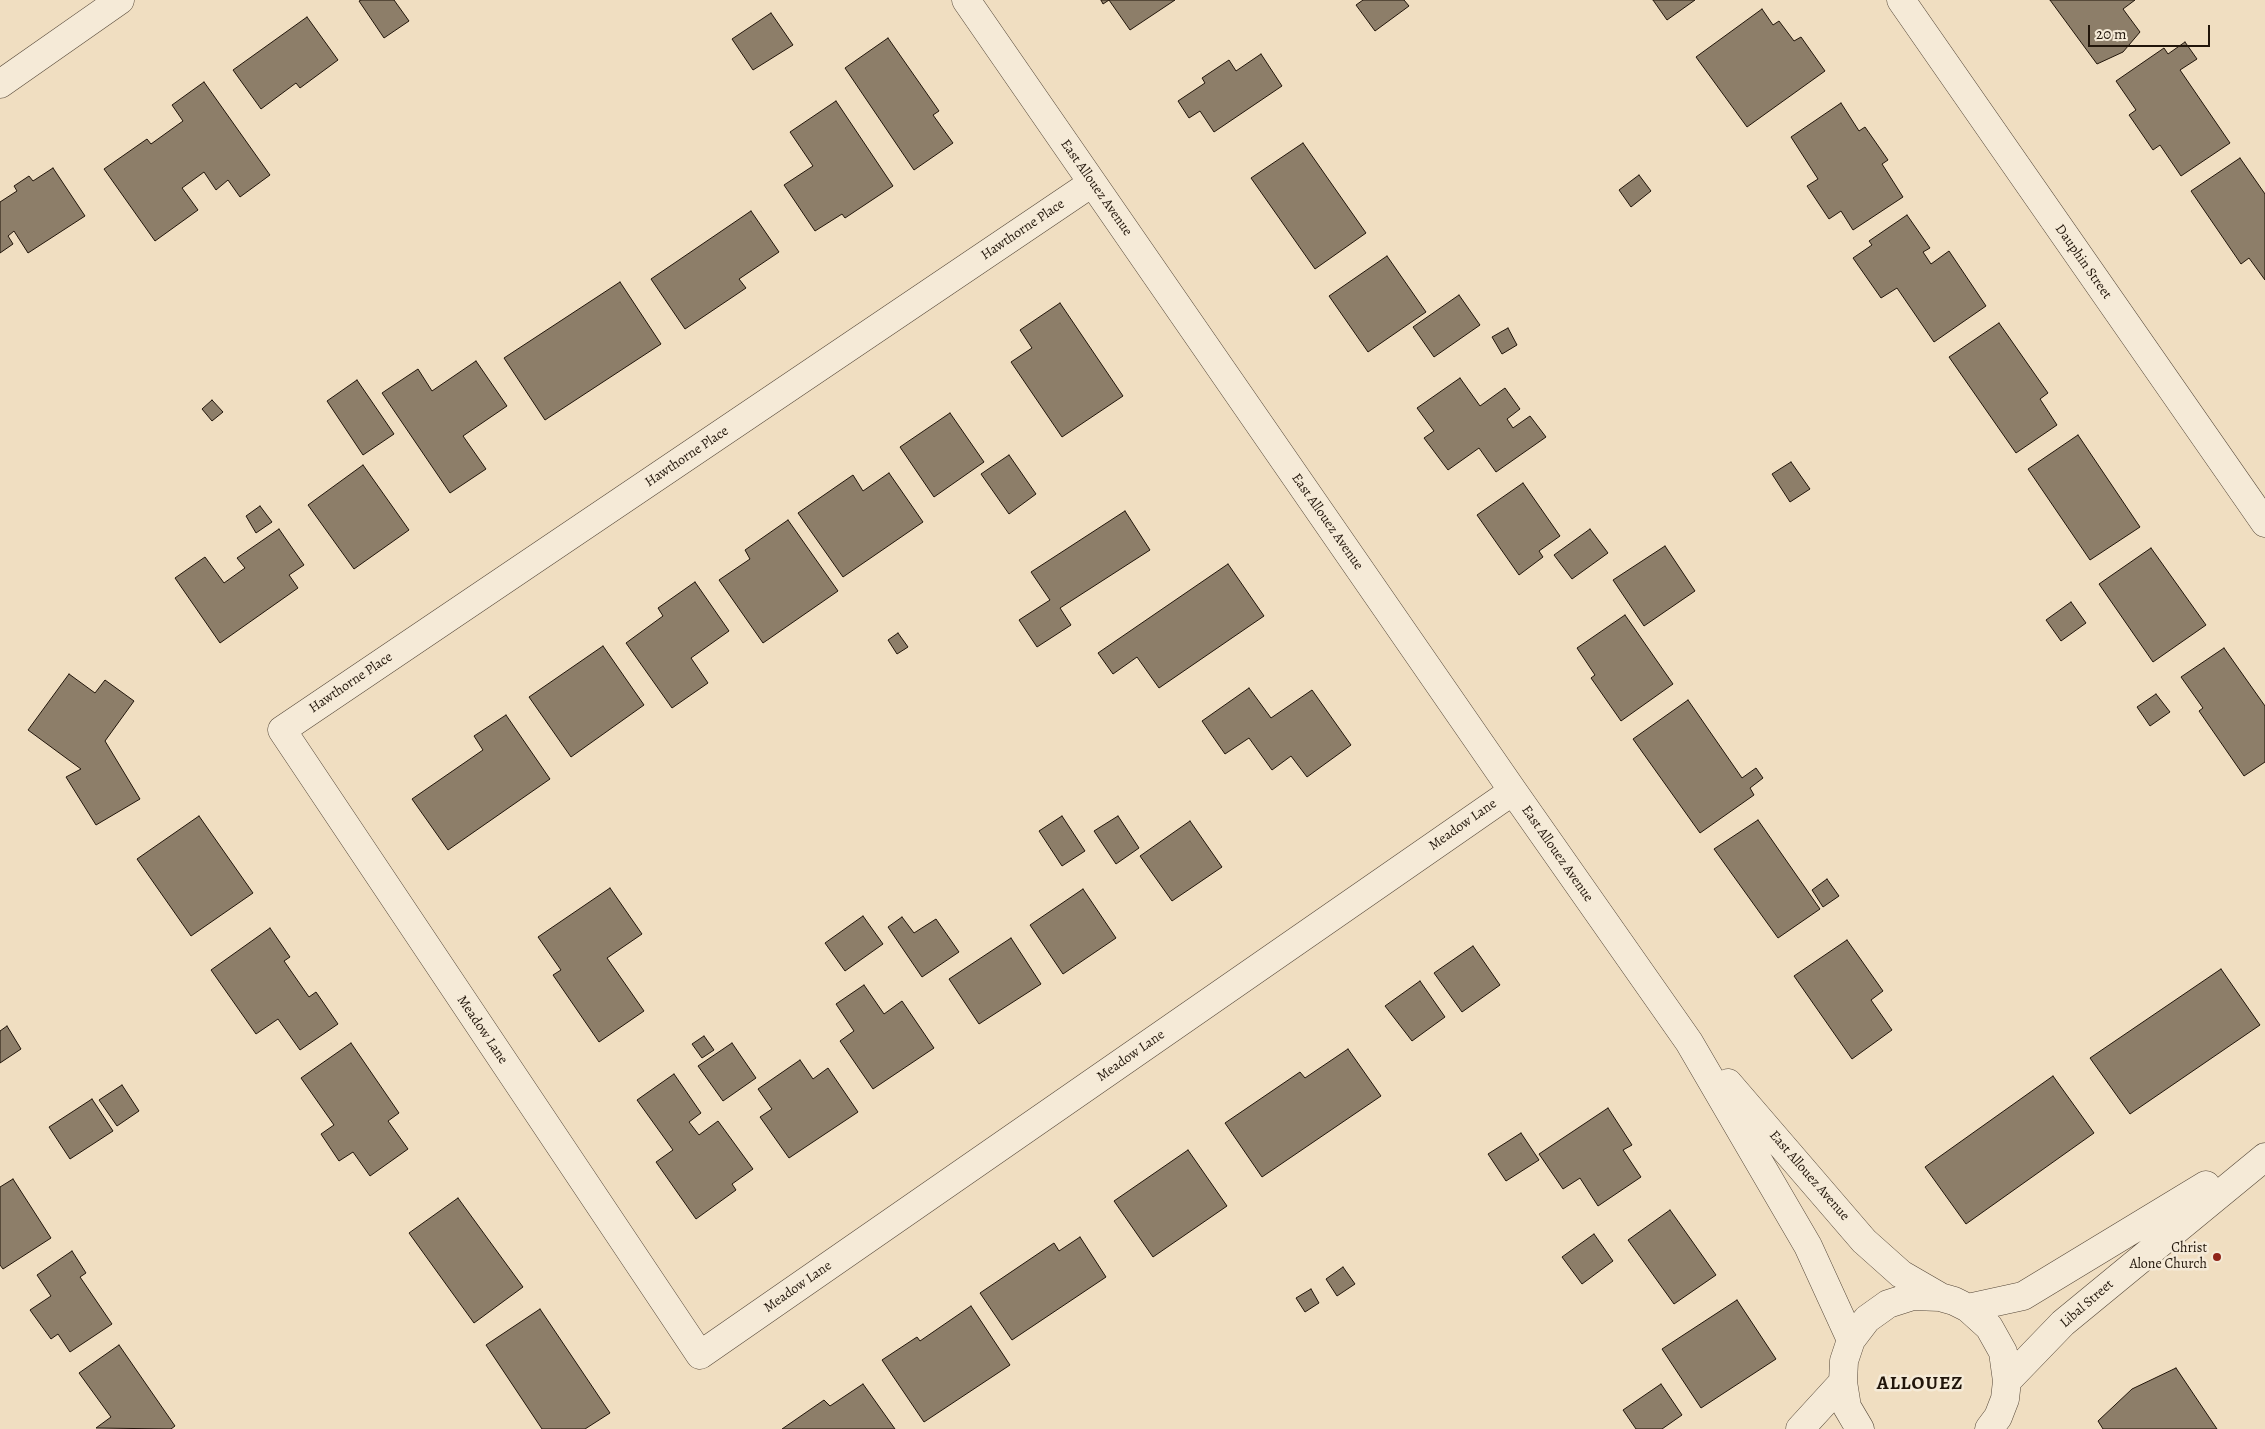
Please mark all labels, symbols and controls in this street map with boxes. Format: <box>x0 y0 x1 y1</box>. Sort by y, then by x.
scale bar <box>2090 15 2212 47</box>
text: 20 m <box>2096 24 2127 44</box>
street label: East Allouez Avenue <box>1056 136 1136 240</box>
street label: Hawthorne Place <box>978 196 1068 264</box>
street label: Dauphin Street <box>2051 221 2115 303</box>
street label: Hawthorne Place <box>642 423 732 491</box>
street label: East Allouez Avenue <box>1287 470 1367 574</box>
street label: Hawthorne Place <box>306 649 396 717</box>
street label: Meadow Lane <box>1426 796 1500 854</box>
street label: East Allouez Avenue <box>1517 802 1597 906</box>
street label: Meadow Lane <box>453 993 511 1067</box>
street label: Meadow Lane <box>1094 1027 1168 1085</box>
street label: East Allouez Avenue <box>1765 1127 1853 1225</box>
place label: Christ Alone Church <box>2130 1241 2207 1274</box>
marker: Christ Alone Church <box>2211 1251 2223 1263</box>
street label: Meadow Lane <box>761 1258 835 1316</box>
street label: Libal Street <box>2057 1276 2117 1332</box>
district label: ALLOUEZ <box>1876 1373 1964 1395</box>

